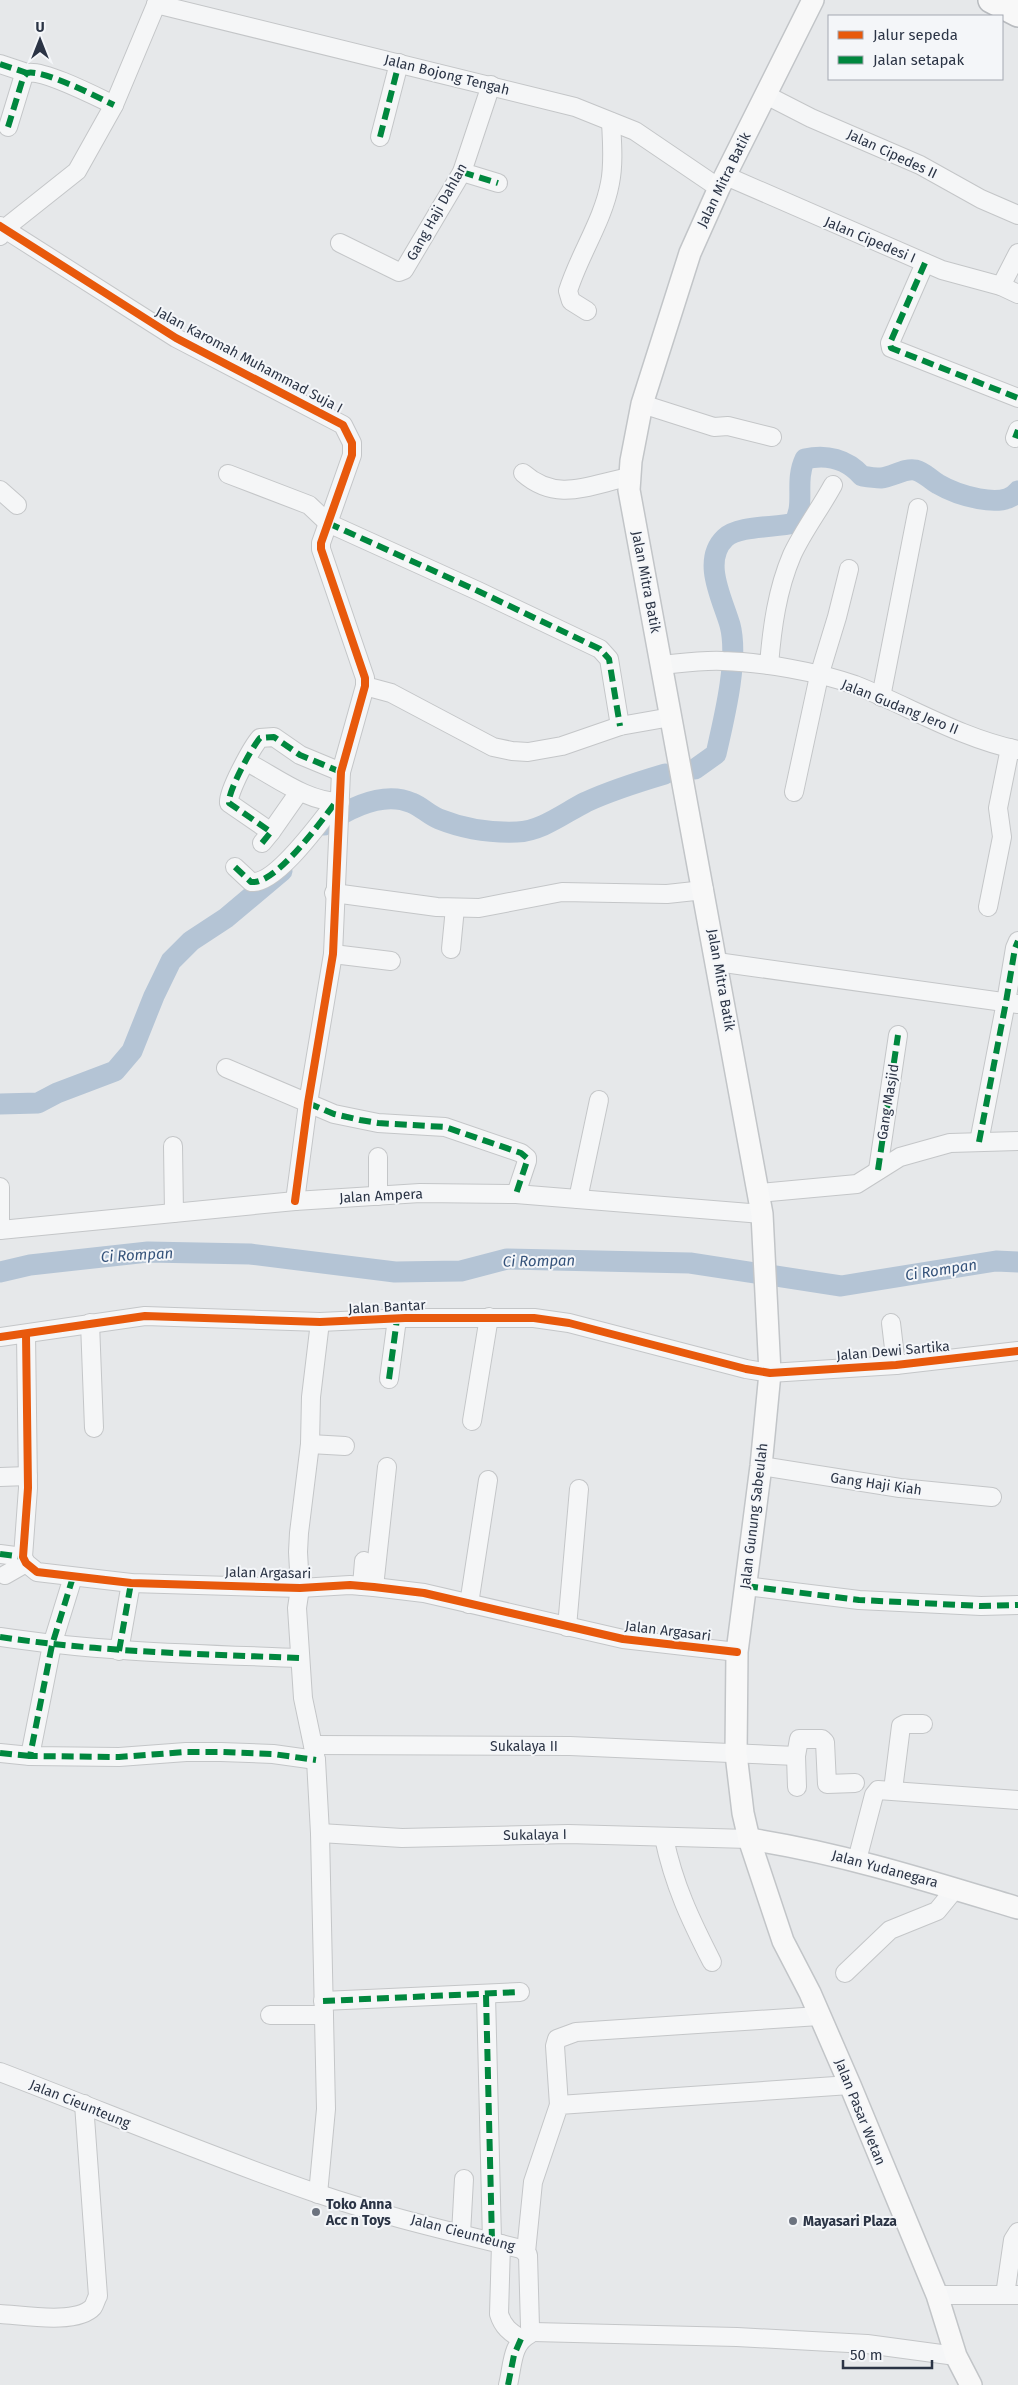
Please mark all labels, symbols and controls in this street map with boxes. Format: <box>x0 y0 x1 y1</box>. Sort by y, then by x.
north arrow <box>15 15 65 65</box>
legend <box>828 15 1003 80</box>
text: U <box>35 19 45 36</box>
text: Jalur sepeda <box>873 26 958 44</box>
street label: Jalan Bojong Tengah <box>383 51 511 99</box>
text: Jalan setapak <box>873 51 964 69</box>
street label: Jalan Cipedes II <box>844 126 940 182</box>
street label: Jalan Mitra Batik <box>694 129 755 230</box>
street label: Gang Haji Dahlan <box>403 160 471 264</box>
street label: Jalan Cipedesi I <box>822 213 918 267</box>
street label: Jalan Karomah Muhammad Suja I <box>153 303 345 417</box>
street label: Jalan Mitra Batik <box>628 529 664 635</box>
street label: Jalan Gudang Jero II <box>839 676 961 738</box>
street label: Jalan Mitra Batik <box>704 927 739 1033</box>
street label: Gang Masjid <box>874 1063 902 1141</box>
street label: Jalan Ampera <box>339 1185 423 1207</box>
water label: Ci Rompan <box>100 1244 174 1266</box>
water label: Ci Rompan <box>503 1251 575 1271</box>
water label: Ci Rompan <box>904 1255 978 1285</box>
street label: Jalan Bantar <box>348 1296 427 1318</box>
street label: Jalan Dewi Sartika <box>836 1338 950 1364</box>
street label: Jalan Gunung Sabeulah <box>737 1442 771 1590</box>
street label: Gang Haji Kiah <box>829 1469 923 1499</box>
street label: Jalan Argasari <box>225 1564 311 1582</box>
street label: Jalan Argasari <box>624 1617 712 1645</box>
street label: Sukalaya II <box>490 1738 558 1755</box>
street label: Sukalaya I <box>503 1826 567 1844</box>
street label: Jalan Yudanegara <box>830 1847 940 1891</box>
street label: Jalan Pasar Wetan <box>831 2056 889 2168</box>
street label: Jalan Cieunteung <box>27 2076 134 2132</box>
place label: Toko Anna Acc n Toys <box>325 2196 392 2229</box>
marker: Toko Anna Acc n Toys <box>310 2206 322 2218</box>
street label: Jalan Cieunteung <box>409 2211 518 2255</box>
place label: Mayasari Plaza <box>803 2213 897 2230</box>
marker: Mayasari Plaza <box>787 2215 799 2227</box>
scale bar <box>843 2338 932 2370</box>
text: 50 m <box>850 2346 883 2364</box>

